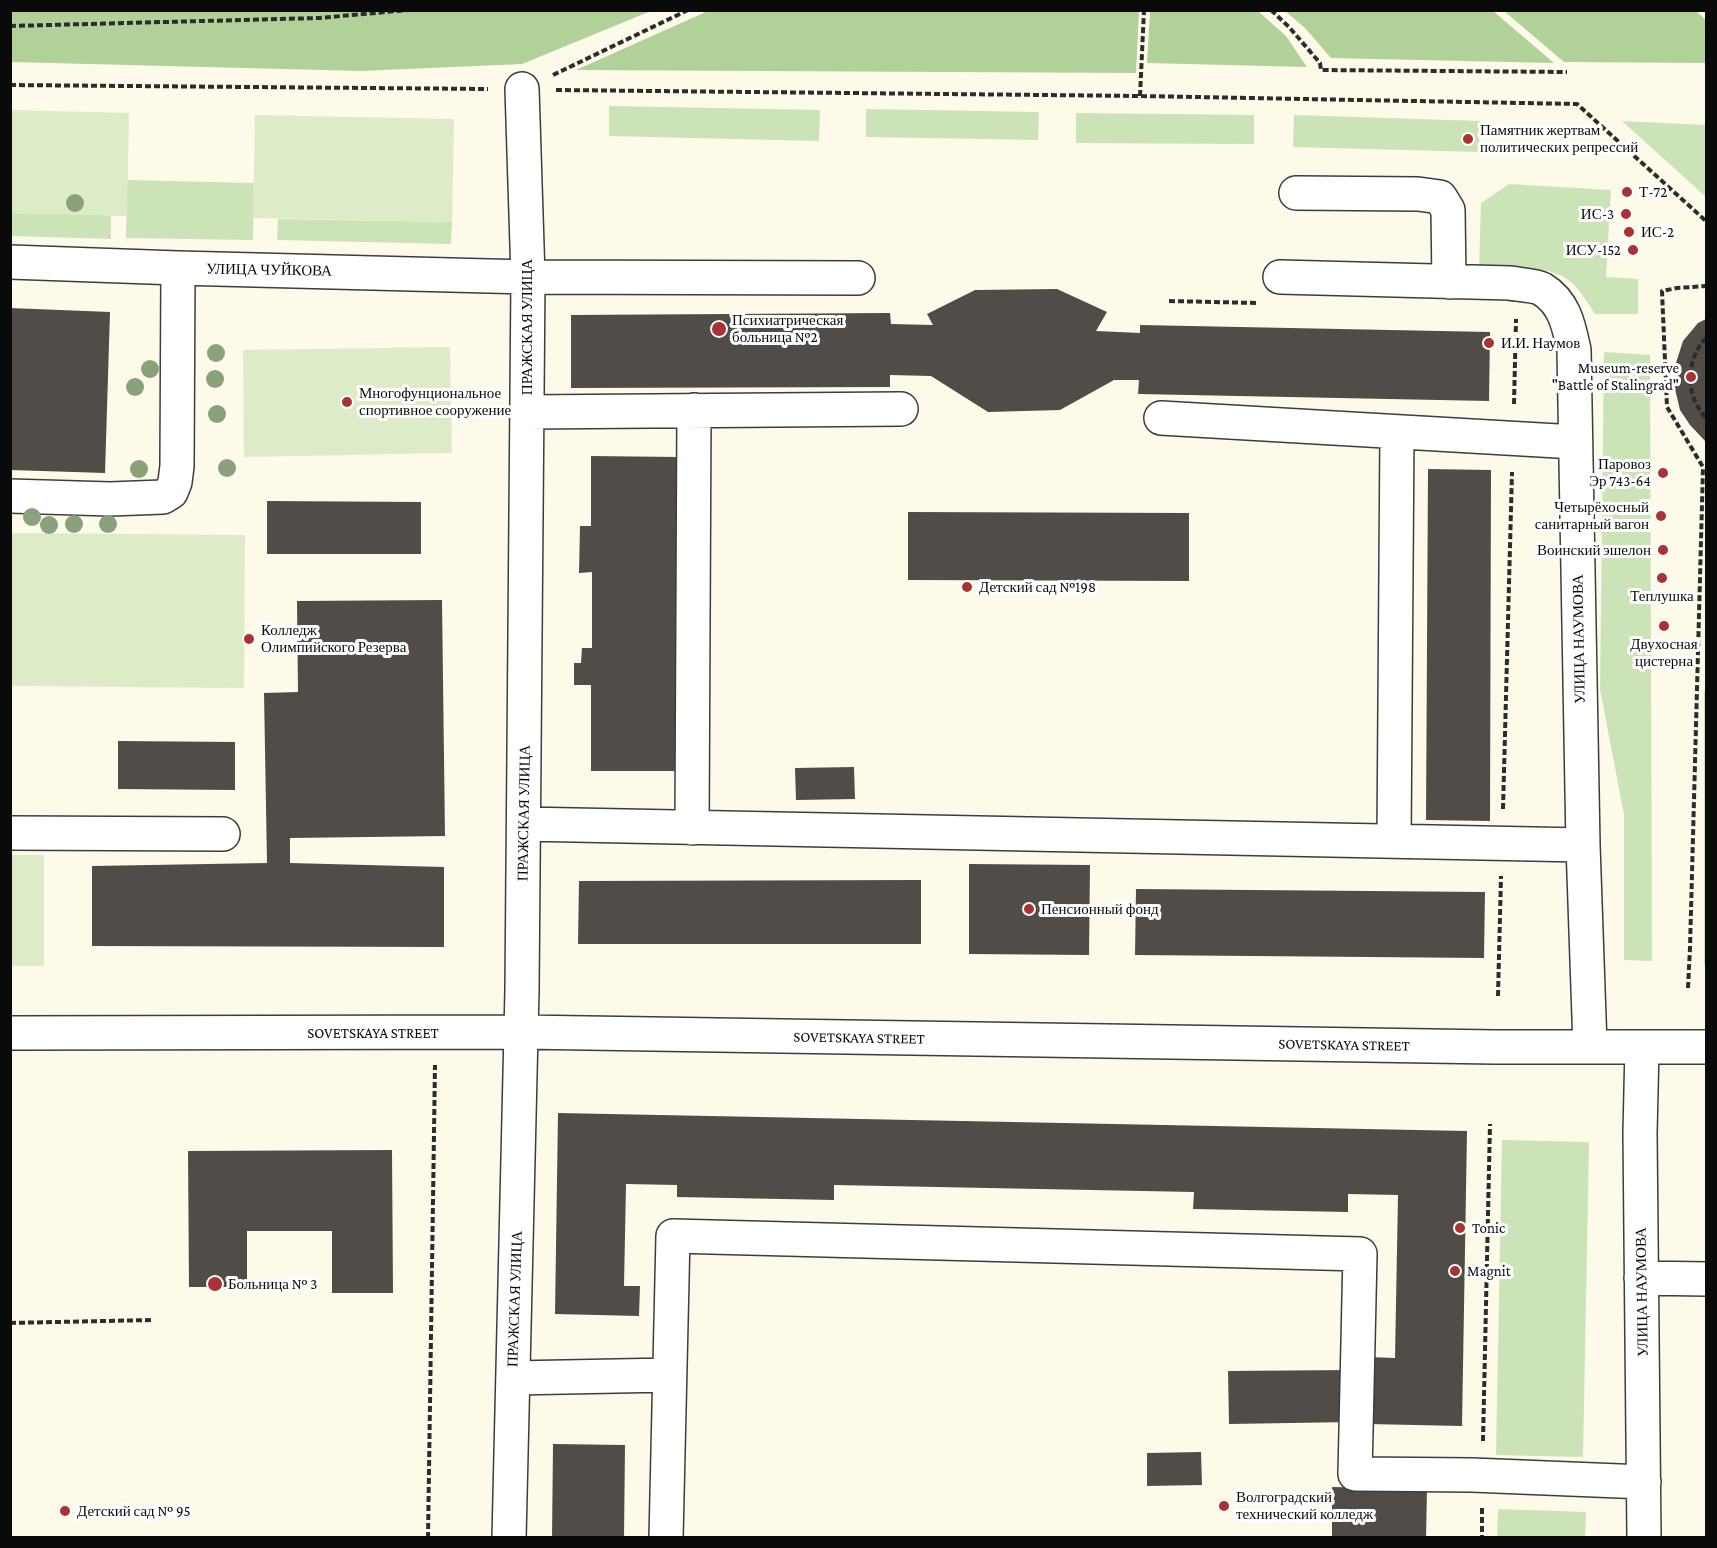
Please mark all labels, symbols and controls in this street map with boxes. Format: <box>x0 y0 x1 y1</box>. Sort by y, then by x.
place label: Памятник жертвам политических репрессий <box>1480 121 1638 156</box>
marker: Памятник жертвам политических репрессий <box>1461 132 1475 146</box>
place label: Т-72 <box>1639 183 1667 201</box>
marker: Т-72 <box>1620 185 1634 199</box>
place label: ИС-3 <box>1581 205 1614 223</box>
marker: ИС-3 <box>1619 207 1633 221</box>
place label: ИС-2 <box>1641 223 1674 241</box>
marker: ИС-2 <box>1622 225 1636 239</box>
place label: ИСУ-152 <box>1566 241 1621 259</box>
marker: ИСУ-152 <box>1626 243 1640 257</box>
street label: ПРАЖСКАЯ УЛИЦА <box>518 259 536 395</box>
street label: УЛИЦА ЧУЙКОВА <box>206 260 332 280</box>
place label: Психиатрическая больница №2 <box>732 311 843 346</box>
marker: Психиатрическая больница №2 <box>710 320 728 338</box>
place label: И.И. Наумов <box>1501 334 1580 352</box>
marker: И.И. Наумов <box>1482 336 1496 350</box>
place label: Museum-reserve "Battle of Stalingrad" <box>1552 359 1679 394</box>
marker: Museum-reserve "Battle of Stalingrad" <box>1684 370 1698 384</box>
place label: Многофунциональное спортивное сооружение <box>359 384 511 419</box>
marker: Многофунциональное спортивное сооружение <box>340 395 354 409</box>
place label: Паровоз Эр 743-64 <box>1589 455 1651 490</box>
marker: Паровоз Эр 743-64 <box>1656 466 1670 480</box>
place label: Четырёхосный санитарный вагон <box>1535 498 1649 533</box>
marker: Четырёхосный санитарный вагон <box>1654 509 1668 523</box>
place label: Воинский эшелон <box>1537 541 1651 559</box>
marker: Воинский эшелон <box>1656 543 1670 557</box>
marker: Теплушка <box>1655 571 1669 585</box>
street label: УЛИЦА НАУМОВА <box>1569 574 1589 704</box>
place label: Детский сад №198 <box>979 578 1096 596</box>
marker: Детский сад №198 <box>960 580 974 594</box>
place label: Теплушка <box>1630 587 1694 605</box>
marker: Двухосная цистерна <box>1657 619 1671 633</box>
place label: Колледж Олимпийского Резерва <box>261 621 406 656</box>
marker: Колледж Олимпийского Резерва <box>242 632 256 646</box>
place label: Двухосная цистерна <box>1630 635 1698 670</box>
street label: ПРАЖСКАЯ УЛИЦА <box>514 745 534 881</box>
place label: Пенсионный фонд <box>1041 900 1159 918</box>
marker: Пенсионный фонд <box>1022 902 1036 916</box>
street label: SOVETSKAYA STREET <box>307 1024 439 1042</box>
street label: SOVETSKAYA STREET <box>793 1028 925 1048</box>
street label: SOVETSKAYA STREET <box>1278 1035 1410 1055</box>
place label: Tonic <box>1472 1219 1505 1237</box>
marker: Tonic <box>1453 1221 1467 1235</box>
street label: УЛИЦА НАУМОВА <box>1632 1227 1652 1357</box>
street label: ПРАЖСКАЯ УЛИЦА <box>504 1231 526 1367</box>
place label: Magnit <box>1467 1262 1511 1280</box>
marker: Magnit <box>1448 1264 1462 1278</box>
marker: Больница № 3 <box>206 1275 224 1293</box>
place label: Больница № 3 <box>228 1275 317 1293</box>
place label: Волгоградский технический колледж <box>1236 1488 1373 1523</box>
marker: Волгоградский технический колледж <box>1217 1499 1231 1513</box>
place label: Детский сад № 95 <box>77 1502 191 1520</box>
marker: Детский сад № 95 <box>58 1504 72 1518</box>

